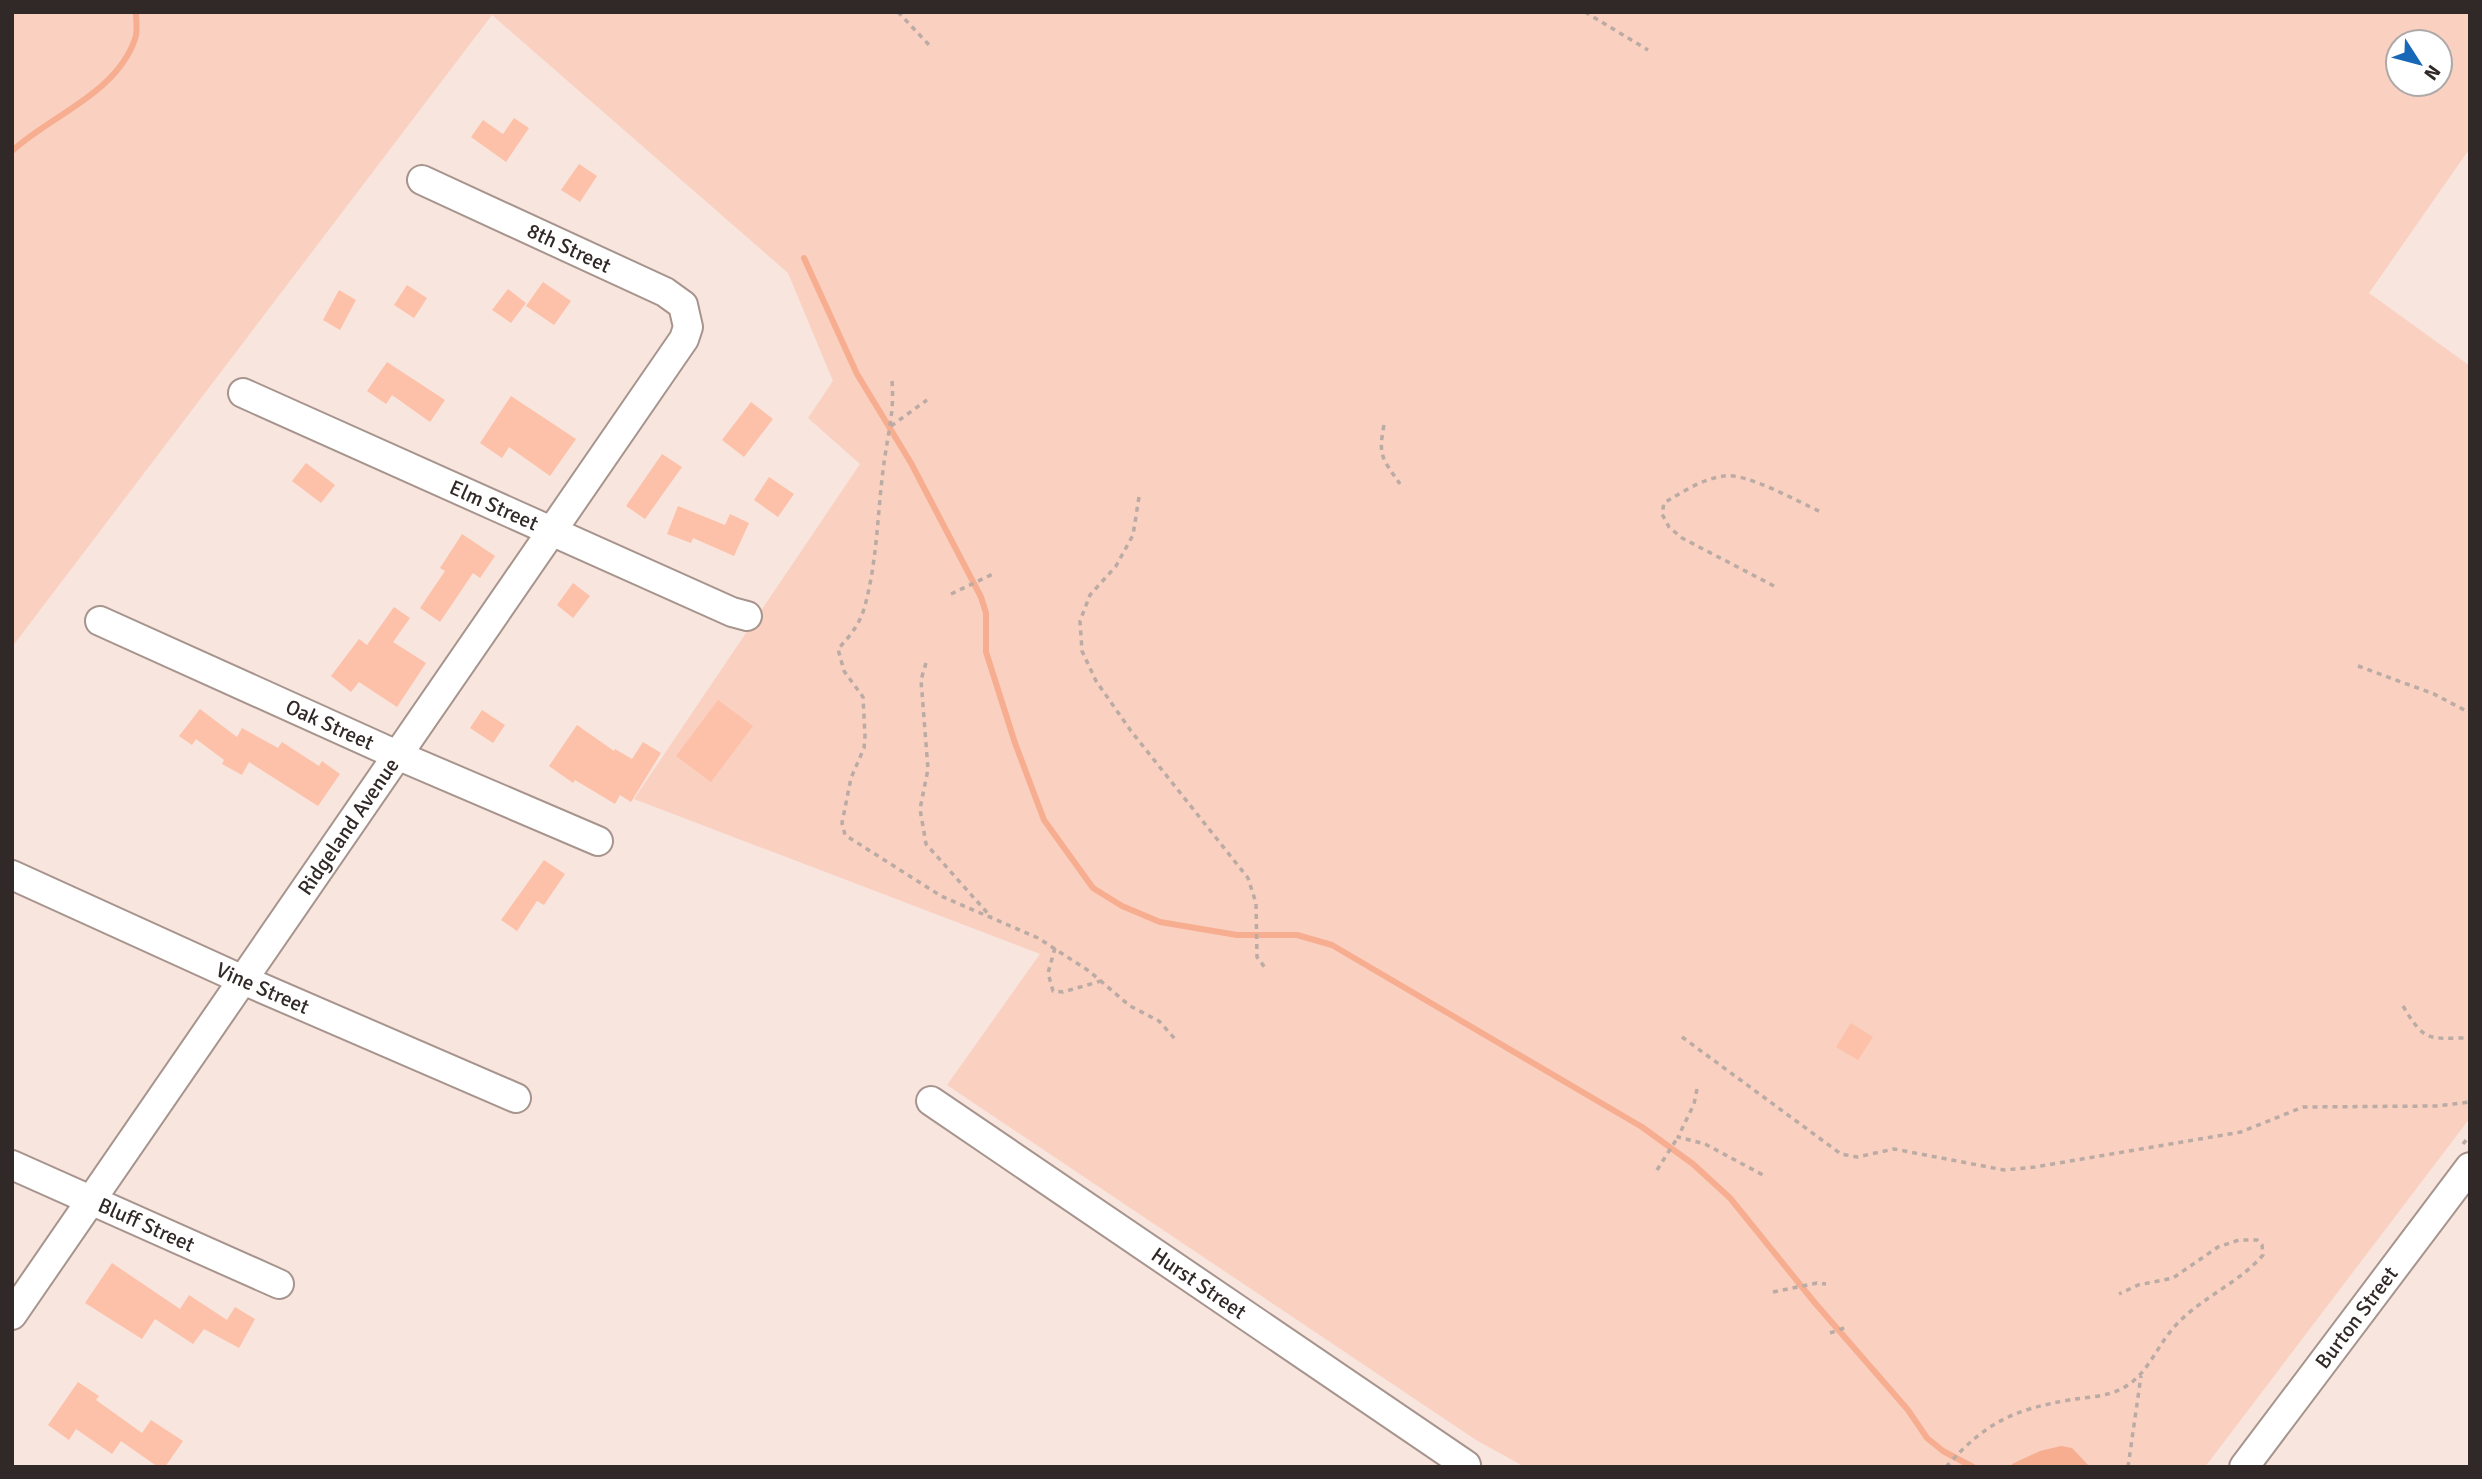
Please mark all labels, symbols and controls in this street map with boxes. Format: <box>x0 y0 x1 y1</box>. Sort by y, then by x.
north arrow <box>2384 28 2454 98</box>
text: N <box>2418 60 2446 85</box>
street label: 8th Street <box>523 217 615 279</box>
street label: Elm Street <box>446 474 542 537</box>
street label: Oak Street <box>281 693 378 756</box>
street label: Ridgeland Avenue <box>292 753 405 900</box>
street label: Vine Street <box>212 956 313 1020</box>
street label: Bluff Street <box>94 1192 199 1258</box>
street label: Hurst Street <box>1146 1242 1251 1325</box>
street label: Burton Street <box>2310 1261 2403 1374</box>

